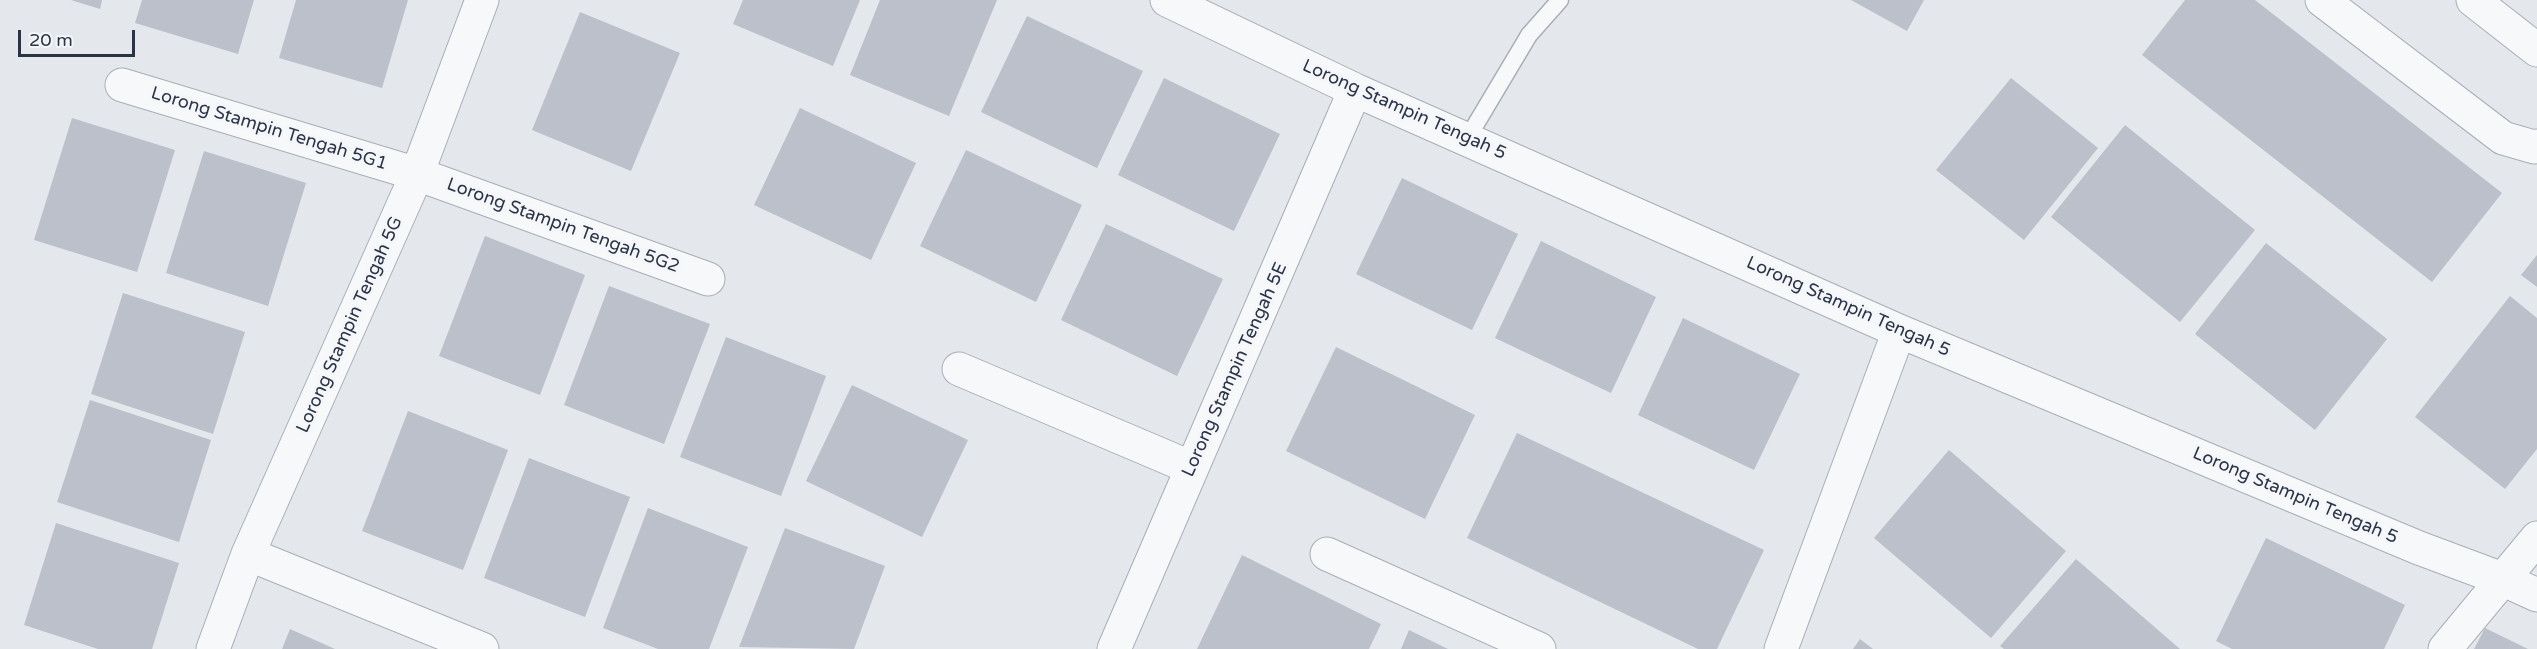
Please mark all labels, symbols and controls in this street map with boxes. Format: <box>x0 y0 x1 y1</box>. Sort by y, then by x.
scale bar <box>21 18 138 56</box>
text: 20 m <box>29 29 73 51</box>
street label: Lorong Stampin Tengah 5 <box>1299 55 1509 165</box>
street label: Lorong Stampin Tengah 5G1 <box>148 83 390 175</box>
street label: Lorong Stampin Tengah 5G2 <box>444 174 682 278</box>
street label: Lorong Stampin Tengah 5G <box>292 213 408 437</box>
street label: Lorong Stampin Tengah 5 <box>1743 252 1953 362</box>
street label: Lorong Stampin Tengah 5E <box>1178 259 1292 481</box>
street label: Lorong Stampin Tengah 5 <box>2189 443 2401 549</box>

